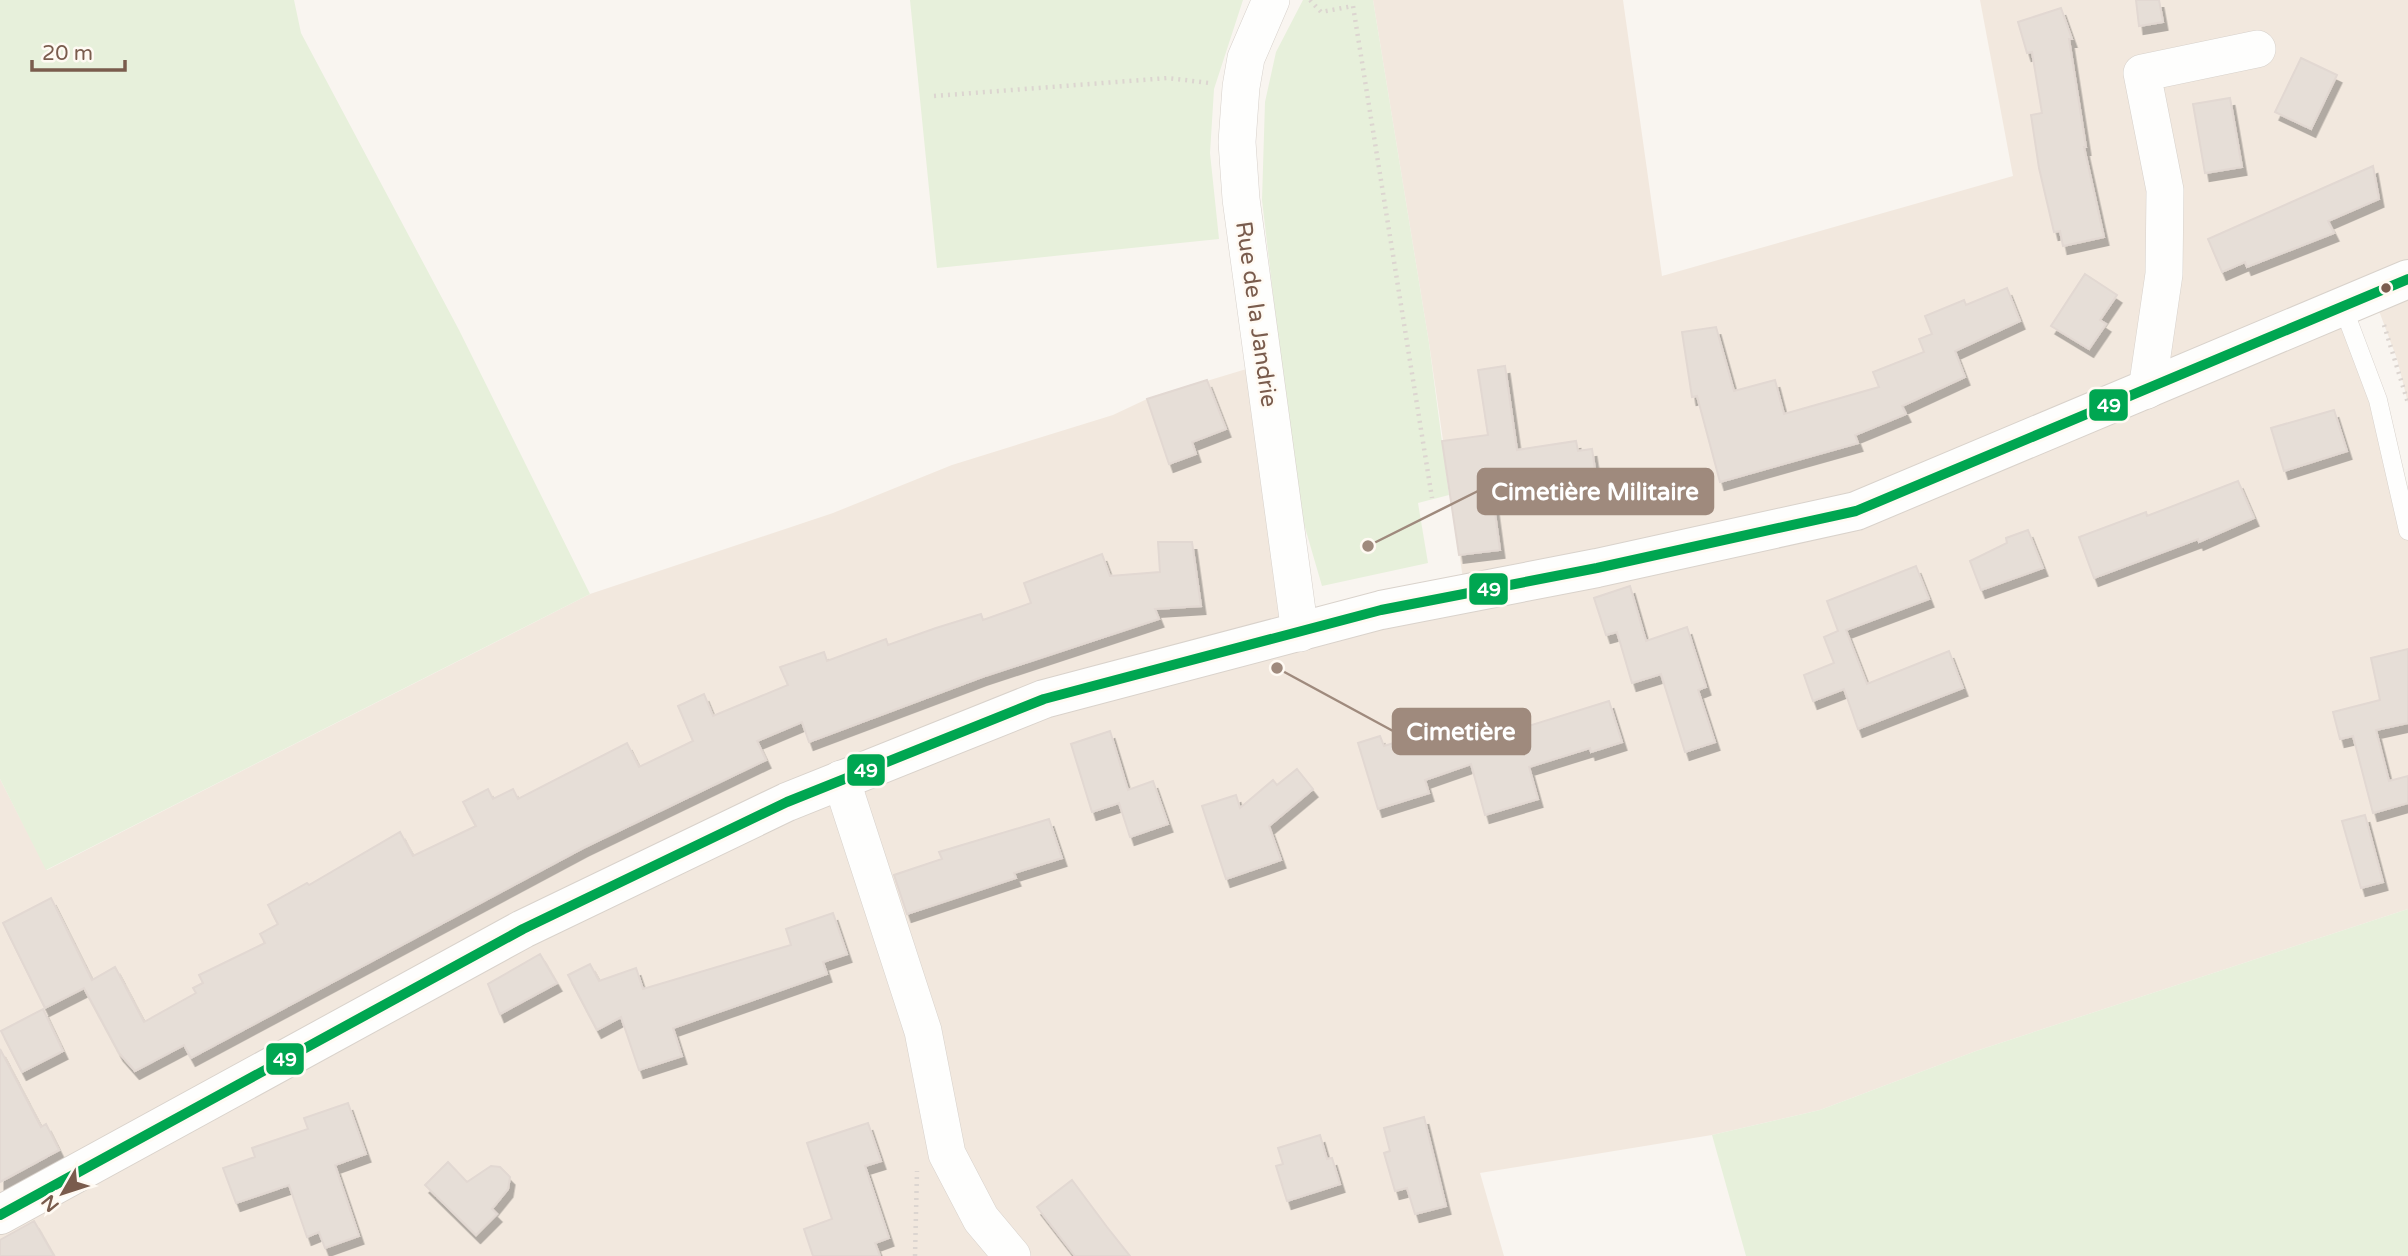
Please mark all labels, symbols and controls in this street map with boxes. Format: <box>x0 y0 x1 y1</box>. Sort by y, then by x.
scale bar <box>32 28 124 72</box>
text: 20 m <box>42 41 93 66</box>
street label: Rue de la Jandrie <box>1229 219 1283 409</box>
unlabelled marker <box>2379 281 2393 295</box>
line badge: 49 <box>2088 388 2129 422</box>
text: 49 <box>2097 395 2121 417</box>
callout: Cimetière Militaire <box>1478 469 1713 514</box>
text: Cimetière Militaire <box>1491 478 1699 507</box>
line badge: 49 <box>1468 572 1509 606</box>
text: 49 <box>1477 579 1501 601</box>
callout: Cimetière <box>1393 709 1530 754</box>
text: Cimetière <box>1406 718 1516 747</box>
line badge: 49 <box>846 753 886 787</box>
text: 49 <box>854 760 878 782</box>
line badge: 49 <box>265 1042 305 1076</box>
text: 49 <box>273 1049 297 1071</box>
north arrow <box>28 1158 98 1228</box>
text: N <box>37 1190 64 1216</box>

